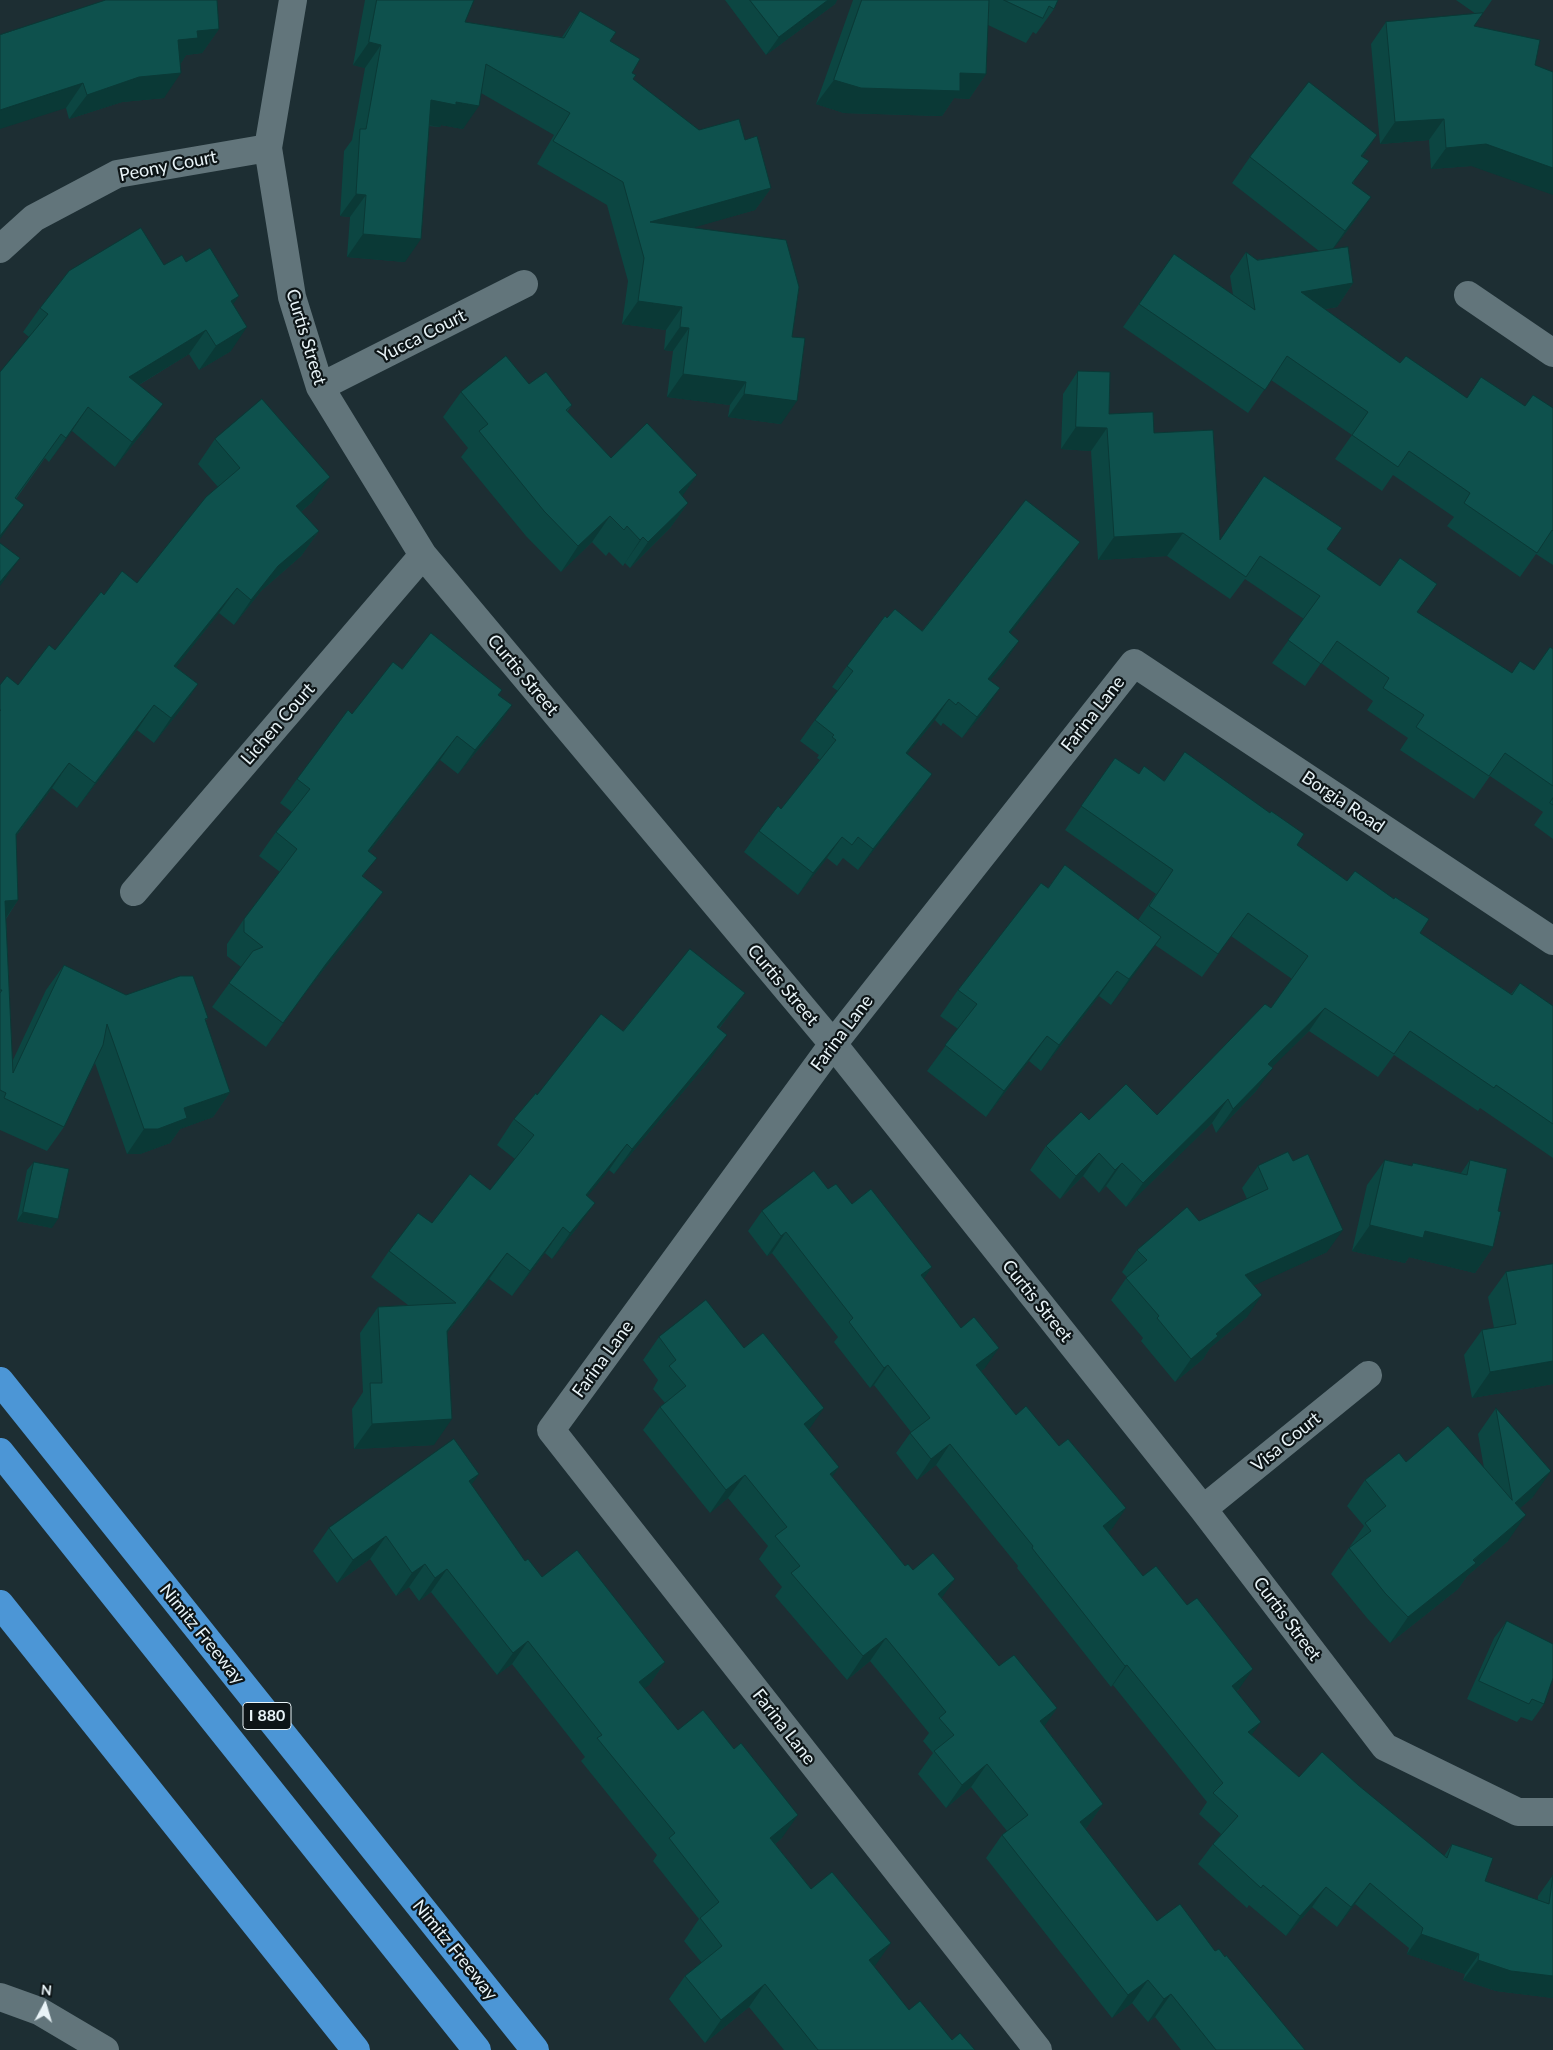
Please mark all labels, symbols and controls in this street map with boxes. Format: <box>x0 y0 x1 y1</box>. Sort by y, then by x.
street label: Peony Court <box>117 146 219 186</box>
street label: Curtis Street <box>281 286 331 388</box>
street label: Yucca Court <box>375 305 469 367</box>
street label: Curtis Street <box>483 630 563 720</box>
street label: Farina Lane <box>1057 672 1129 756</box>
street label: Lichen Court <box>237 679 319 769</box>
street label: Borgia Road <box>1297 766 1389 838</box>
street label: Curtis Street <box>743 940 823 1030</box>
street label: Farina Lane <box>806 991 878 1075</box>
street label: Curtis Street <box>997 1256 1077 1346</box>
street label: Farina Lane <box>568 1316 638 1402</box>
street label: Visa Court <box>1247 1408 1325 1476</box>
street label: Curtis Street <box>1248 1573 1326 1665</box>
street label: Nimitz Freeway <box>155 1579 249 1689</box>
street label: Farina Lane <box>748 1685 820 1769</box>
road number: I 880 <box>243 1702 291 1730</box>
street label: Nimitz Freeway <box>408 1895 502 2005</box>
north arrow <box>20 1980 70 2030</box>
text: N <box>40 1981 53 1999</box>

